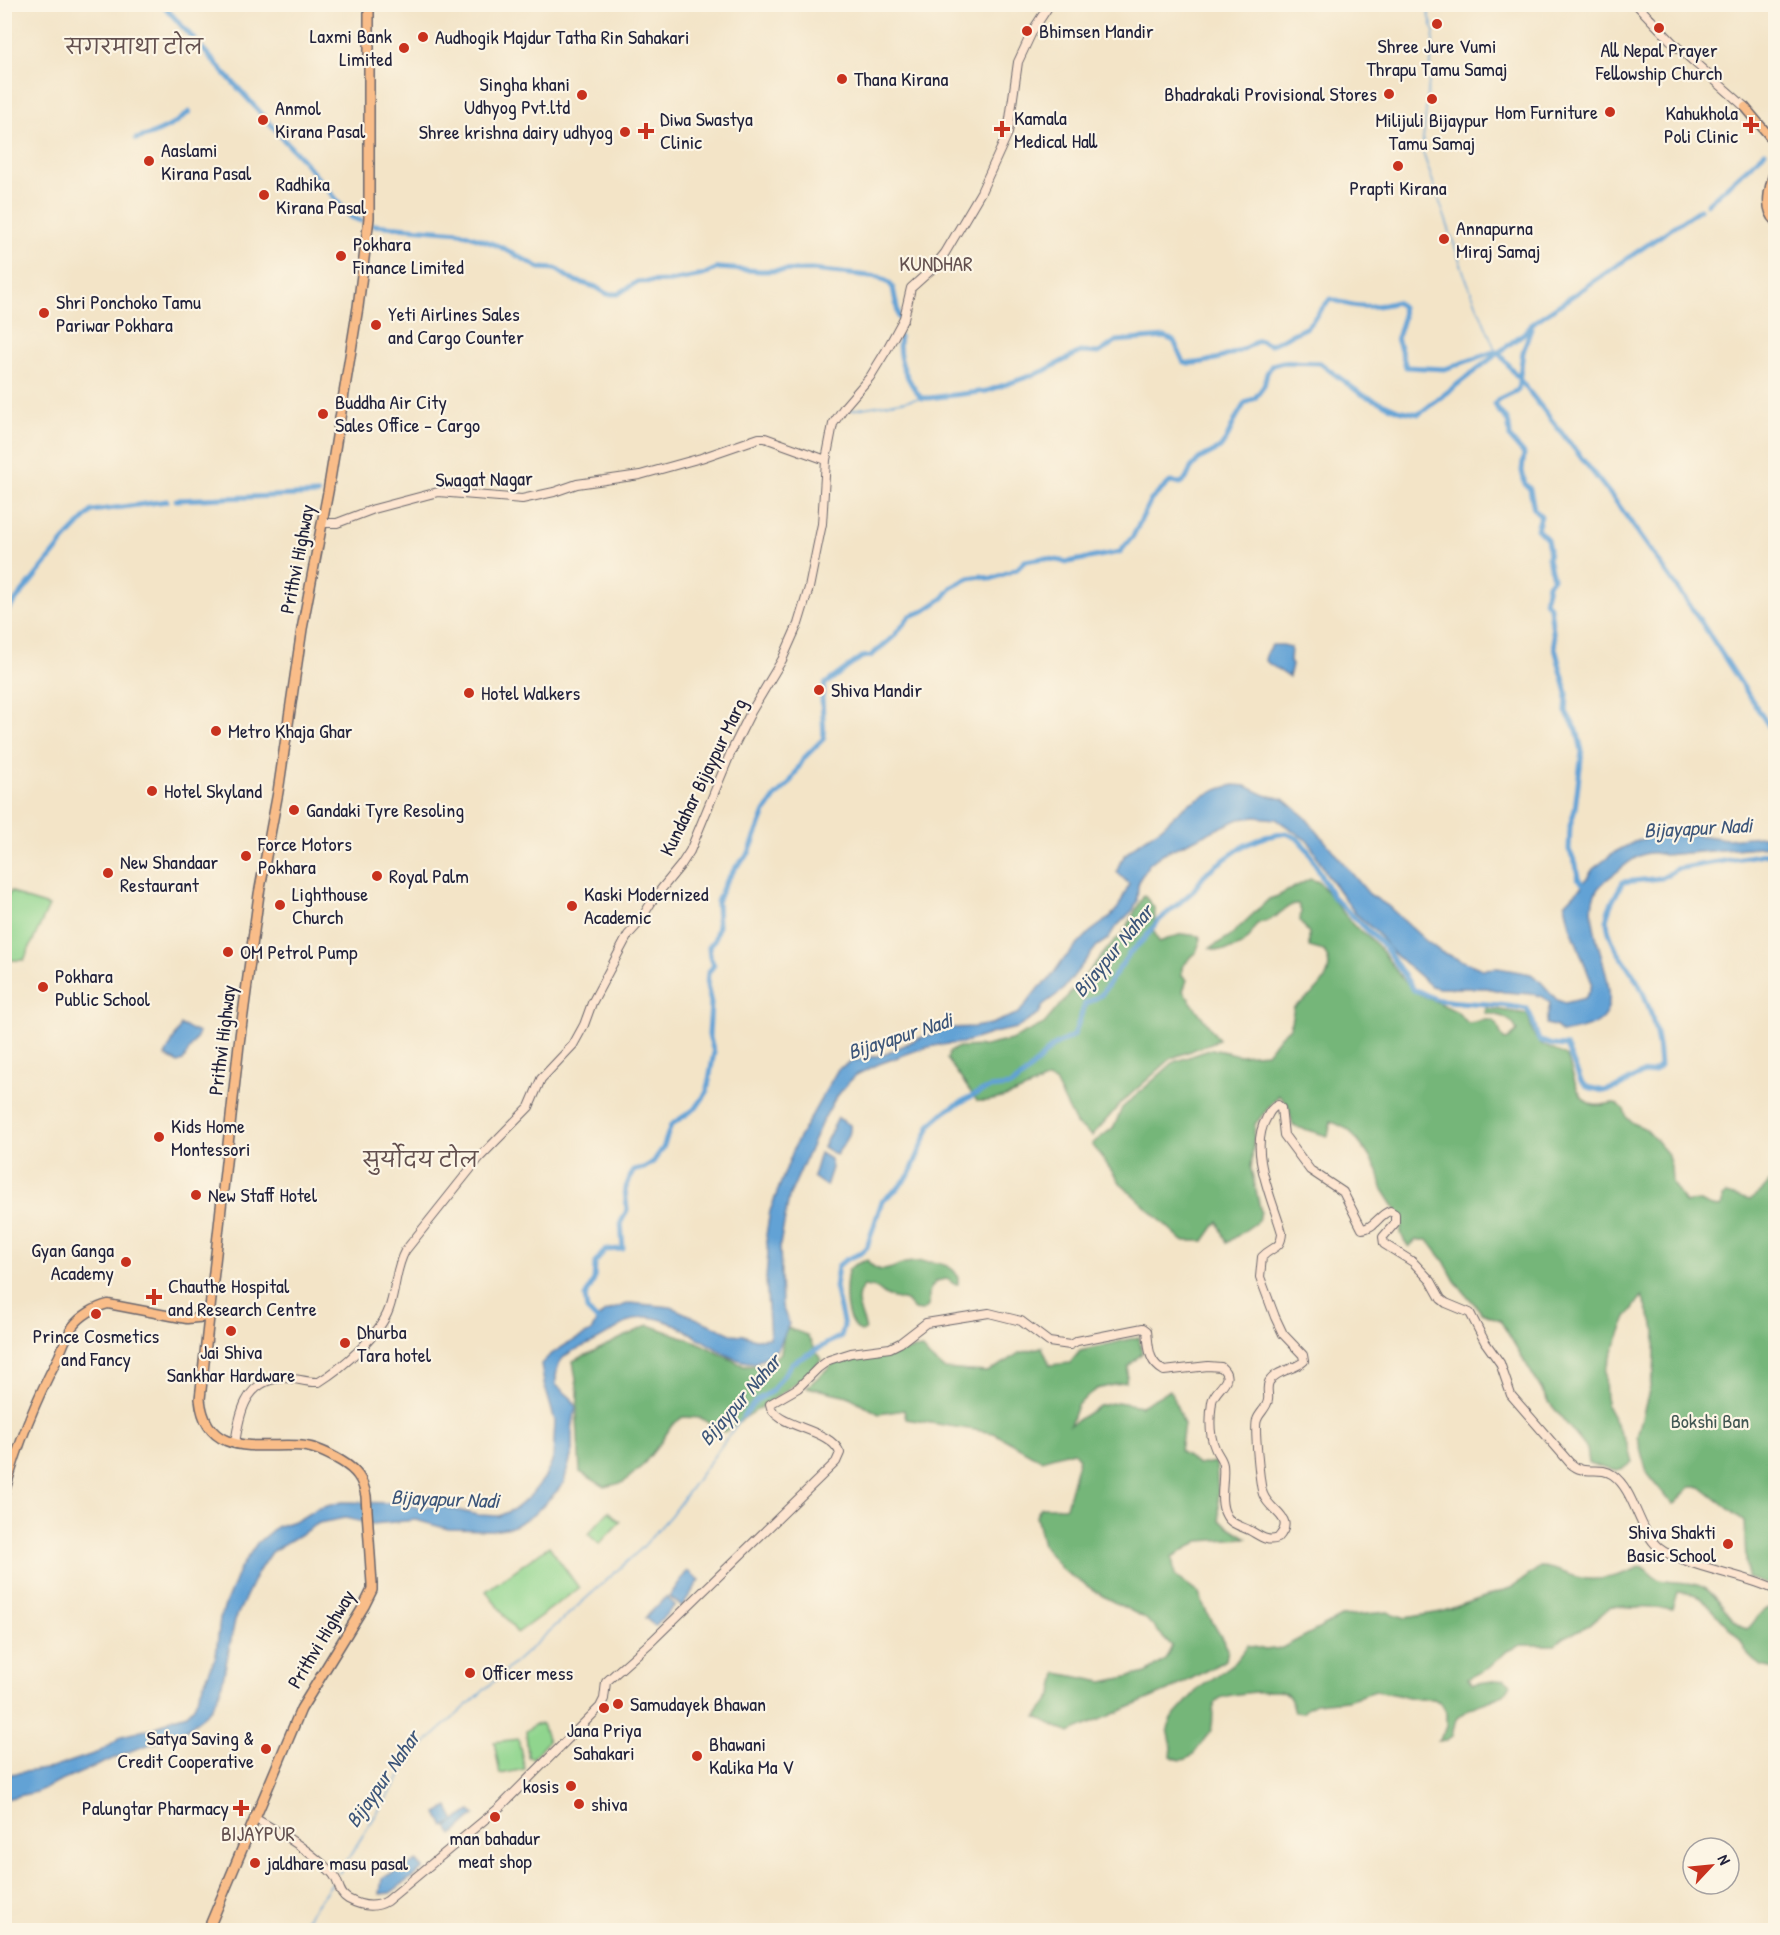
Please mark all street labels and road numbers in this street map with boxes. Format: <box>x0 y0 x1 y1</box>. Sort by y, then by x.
street label: Swagat Nagar <box>435 464 533 493</box>
street label: Prithvi Highway <box>273 502 320 616</box>
street label: Kundahar Bijaypur Marg <box>653 693 753 860</box>
street label: Prithvi Highway <box>201 983 242 1097</box>
street label: Prithvi Highway <box>280 1584 361 1693</box>

